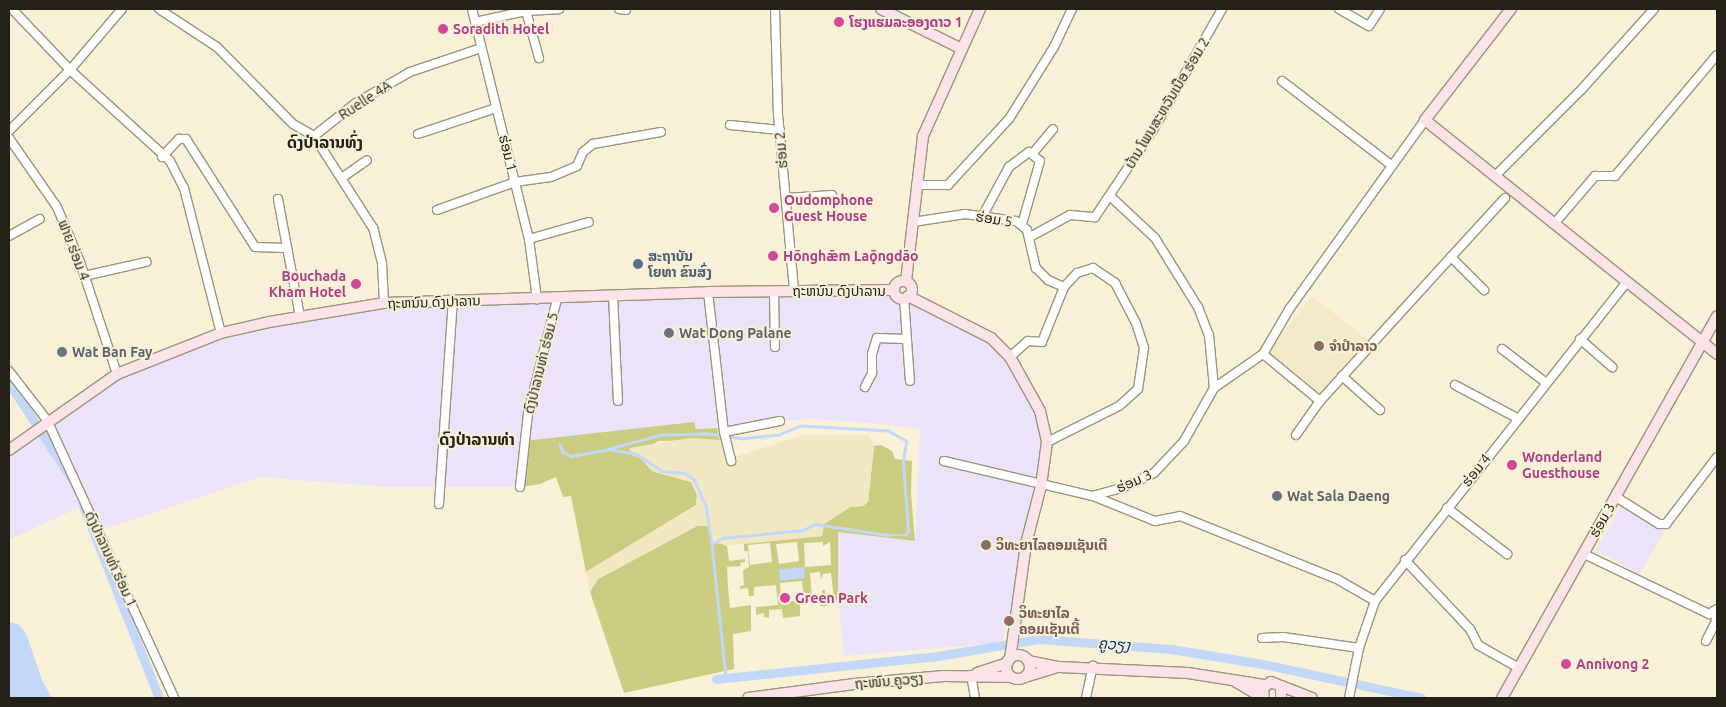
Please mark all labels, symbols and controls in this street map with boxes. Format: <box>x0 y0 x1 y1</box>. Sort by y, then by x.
place label: ໂຮງແຮມລະອອງດາວ 1 <box>849 14 963 30</box>
marker: ໂຮງແຮມລະອອງດາວ 1 <box>833 16 845 28</box>
place label: Soradith Hotel <box>453 21 549 37</box>
marker: Soradith Hotel <box>437 23 449 35</box>
street label: ບ້ານ ໂພນສະຫວັນເນືອ ຮ່ອມ 2 <box>1121 34 1213 172</box>
street label: Ruelle 4A <box>335 77 395 123</box>
street label: ຮ່ອມ 2 <box>771 131 791 169</box>
district label: ດົງປ່າລານທົ່ງ <box>287 132 363 152</box>
street label: ຮ່ອມ 1 <box>495 133 521 173</box>
place label: Oudomphone Guest House <box>784 192 873 224</box>
marker: Oudomphone Guest House <box>768 202 780 214</box>
street label: ຮ່ອມ 5 <box>974 208 1014 230</box>
street label: ຟາຍ ຮ່ອມ 4 <box>55 217 93 283</box>
place label: ສະຖາບັນ ໂຍທາ ຂົນສົ່ງ <box>648 248 712 280</box>
place label: Hōnghǣm Laǭngdāo <box>783 248 918 264</box>
marker: Hōnghǣm Laǭngdāo <box>767 250 779 262</box>
marker: ສະຖາບັນ ໂຍທາ ຂົນສົ່ງ <box>632 258 644 270</box>
place label: Bouchada Kham Hotel <box>269 268 346 300</box>
marker: Bouchada Kham Hotel <box>350 278 362 290</box>
street label: ຖະຫນົນ ດົງປາລານ <box>792 283 886 299</box>
street label: ຖະຫນົນ ດົງປາລານ <box>387 292 481 312</box>
street label: ດົງປ່າລານທ່າ ຮ່ອມ 5 <box>520 311 562 415</box>
place label: Wat Dong Palane <box>679 325 792 341</box>
marker: Wat Dong Palane <box>663 327 675 339</box>
place label: ຈຳປຳລາວ <box>1329 338 1377 354</box>
marker: ຈຳປຳລາວ <box>1313 340 1325 352</box>
place label: Wat Ban Fay <box>72 344 153 360</box>
marker: Wat Ban Fay <box>56 346 68 358</box>
district label: ດົງປ່າລານທ່າ <box>439 429 515 449</box>
place label: Wonderland Guesthouse <box>1522 449 1602 482</box>
street label: ຮ່ອມ 4 <box>1458 450 1494 490</box>
marker: Wonderland Guesthouse <box>1506 459 1518 471</box>
street label: ຮ່ອມ 3 <box>1114 466 1154 496</box>
place label: Wat Sala Daeng <box>1287 488 1390 504</box>
marker: Wat Sala Daeng <box>1271 490 1283 502</box>
street label: ຮ່ອມ 3 <box>1586 500 1618 540</box>
street label: ດົງປ່າລານທ່າ ຮ່ອມ 1 <box>81 508 141 610</box>
place label: ວິທະຍາໄລຄອມເຊັນເຕີ <box>996 537 1107 553</box>
marker: ວິທະຍາໄລຄອມເຊັນເຕີ <box>980 539 992 551</box>
place label: Green Park <box>795 590 868 606</box>
marker: Green Park <box>779 592 791 604</box>
place label: ວິທະຍາໄລ ຄອມເຊັນເຕີ້ <box>1019 605 1080 638</box>
marker: ວິທະຍາໄລ ຄອມເຊັນເຕີ້ <box>1003 615 1015 627</box>
water label: ຄູວຽງ <box>1097 634 1131 654</box>
place label: Annivong 2 <box>1576 656 1649 672</box>
marker: Annivong 2 <box>1560 658 1572 670</box>
street label: ຖະໜົນ ຄູວຽງ <box>854 670 924 692</box>

